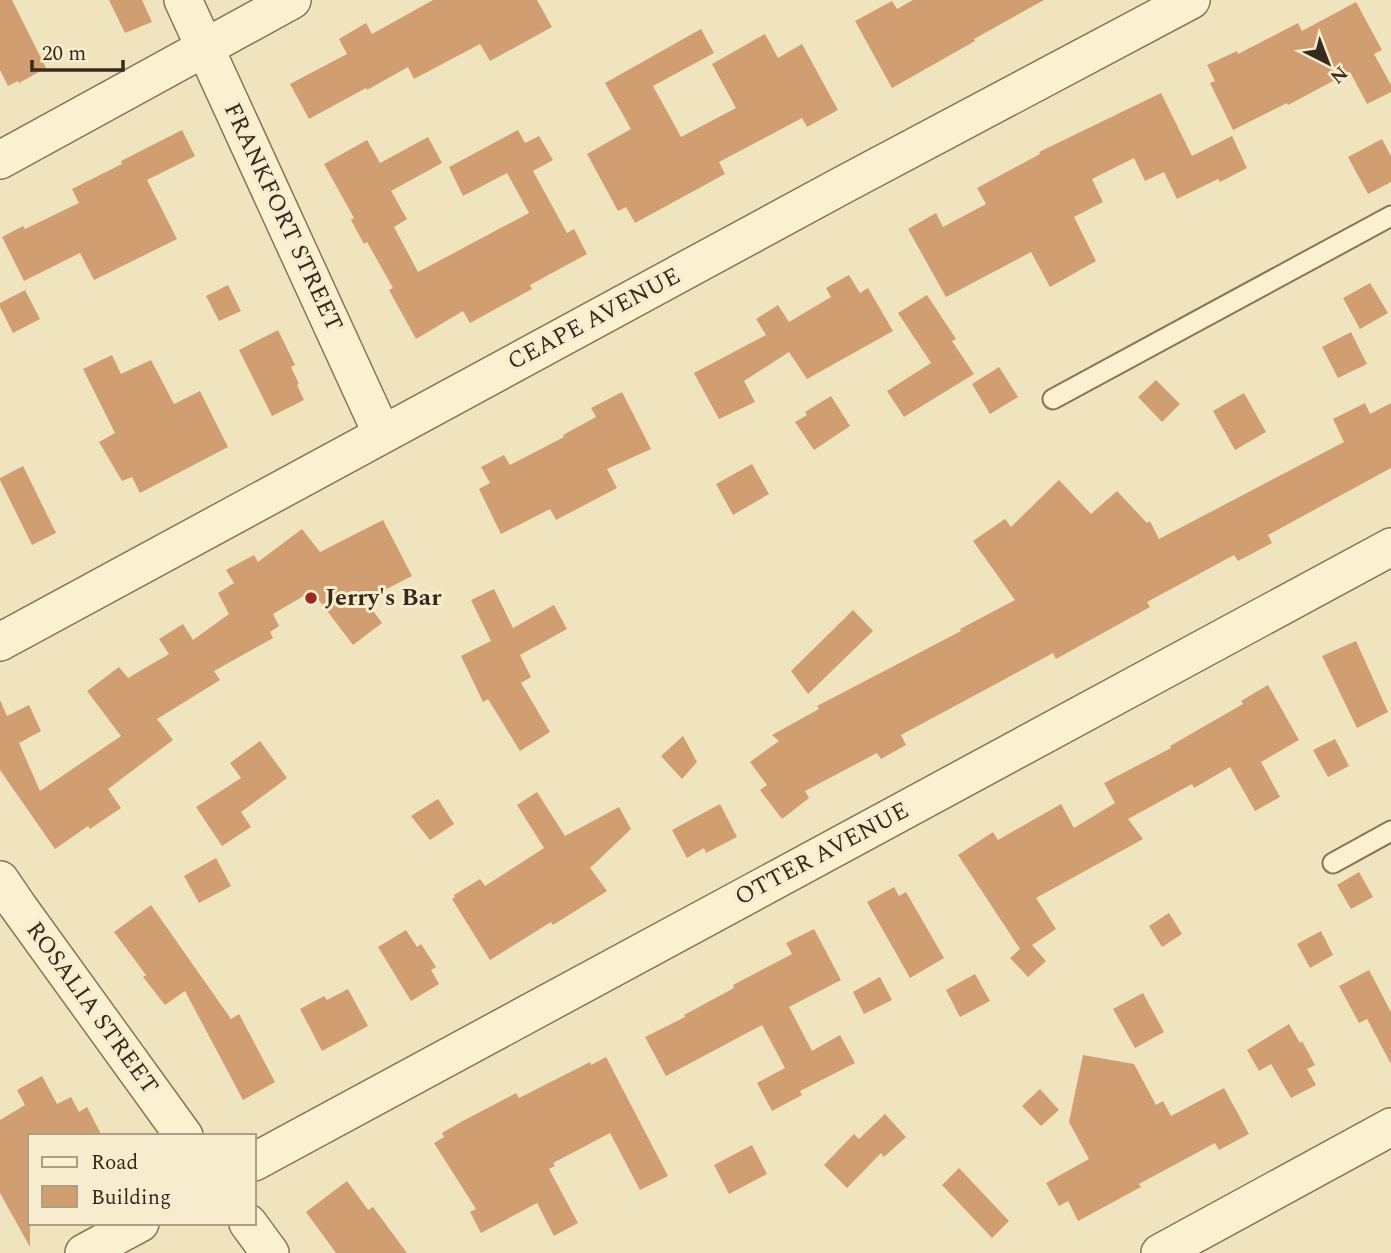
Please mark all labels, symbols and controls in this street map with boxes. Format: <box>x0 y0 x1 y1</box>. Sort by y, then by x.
scale bar <box>32 28 122 72</box>
north arrow <box>1293 28 1363 98</box>
text: 20 m <box>42 38 86 70</box>
text: N <box>1323 59 1354 90</box>
street label: FRANKFORT STREET <box>214 97 352 337</box>
street label: CEAPE AVENUE <box>501 258 687 380</box>
place label: Jerry's Bar <box>325 580 442 616</box>
marker: Jerry's Bar <box>303 590 319 606</box>
street label: OTTER AVENUE <box>728 793 916 915</box>
street label: ROSALIA STREET <box>17 914 167 1102</box>
legend <box>28 1134 256 1225</box>
text: Road <box>91 1147 138 1179</box>
text: Building <box>91 1182 171 1214</box>

